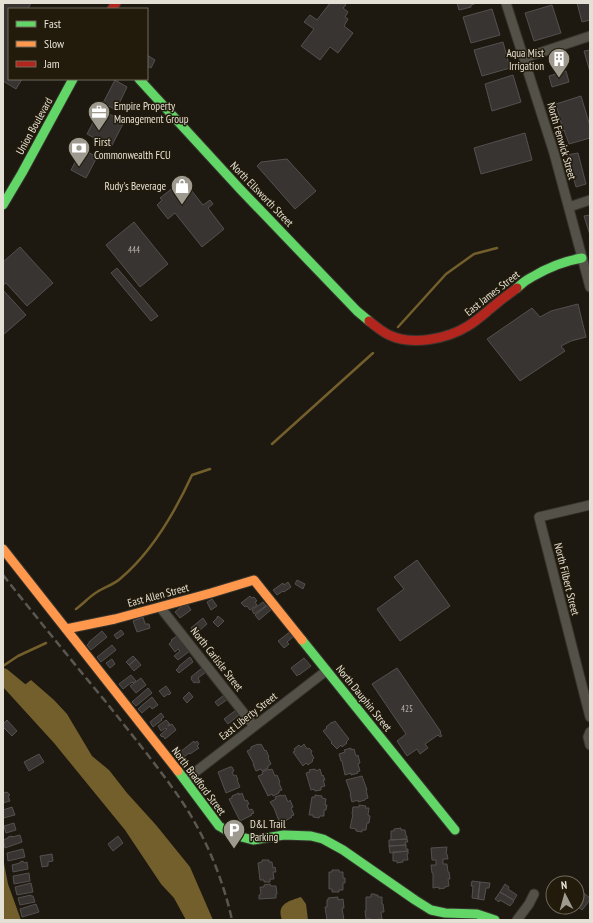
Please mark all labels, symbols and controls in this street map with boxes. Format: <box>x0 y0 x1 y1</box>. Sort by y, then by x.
legend <box>8 8 148 80</box>
text: Fast <box>44 16 62 31</box>
text: Slow <box>44 36 65 51</box>
place label: Aqua Mist Irrigation <box>507 46 544 73</box>
building icon: Aqua Mist Irrigation <box>546 46 572 79</box>
text: Jam <box>43 56 60 71</box>
street label: Union Boulevard <box>13 95 55 157</box>
office icon: Empire Property Management Group <box>86 99 112 132</box>
place label: Empire Property Management Group <box>114 99 189 126</box>
street label: North Fenwick Street <box>544 101 580 181</box>
bank icon: First Commonwealth FCU <box>66 135 92 168</box>
place label: First Commonwealth FCU <box>94 135 171 162</box>
street label: North Ellsworth Street <box>227 159 297 229</box>
shop icon: Rudy's Beverage <box>169 173 195 206</box>
place label: Rudy's Beverage <box>105 179 166 193</box>
house number: 444 <box>128 244 140 255</box>
street label: East James Street <box>462 267 522 319</box>
street label: North Filbert Street <box>551 541 583 617</box>
street label: East Allen Street <box>126 580 190 610</box>
street label: North Carlisle Street <box>188 624 246 694</box>
street label: North Dauphin Street <box>333 662 395 734</box>
street label: East Liberty Street <box>216 689 280 743</box>
house number: 425 <box>401 703 413 714</box>
street label: North Bradford Street <box>169 744 229 818</box>
parking icon: D&L Trail Parking <box>221 817 247 850</box>
place label: D&L Trail Parking <box>250 817 286 844</box>
north arrow <box>545 875 585 915</box>
text: N <box>560 878 568 892</box>

